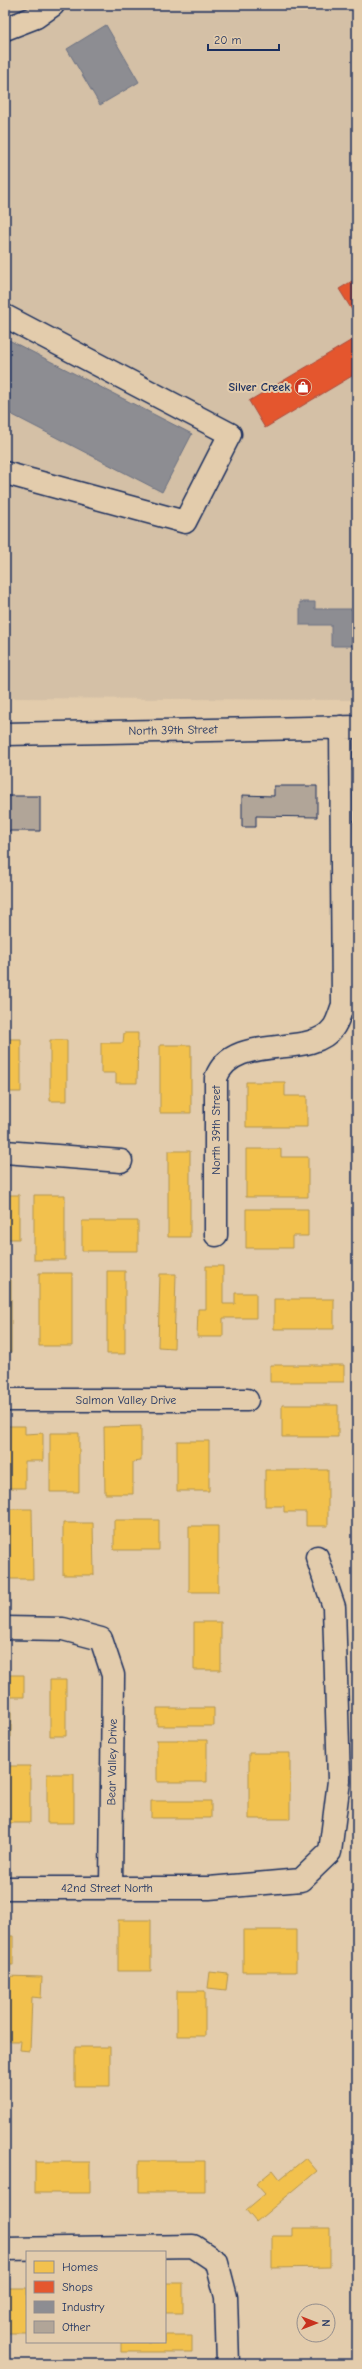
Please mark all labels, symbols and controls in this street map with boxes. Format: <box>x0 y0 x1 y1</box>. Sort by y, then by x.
scale bar <box>208 26 279 52</box>
text: 20 m <box>214 33 242 47</box>
shop icon: Silver Creek <box>293 377 313 397</box>
place label: Silver Creek <box>228 380 290 394</box>
street label: North 39th Street <box>128 722 218 738</box>
street label: North 39th Street <box>209 1085 223 1175</box>
street label: Salmon Valley Drive <box>76 1393 176 1407</box>
street label: Bear Valley Drive <box>104 1718 120 1806</box>
street label: 42nd Street North <box>61 1881 153 1895</box>
legend <box>26 2251 166 2343</box>
text: Homes <box>62 2260 98 2274</box>
text: Shops <box>62 2280 93 2294</box>
text: Industry <box>62 2300 105 2314</box>
north arrow <box>296 2303 336 2343</box>
text: N <box>319 2319 332 2327</box>
text: Other <box>62 2320 91 2334</box>

